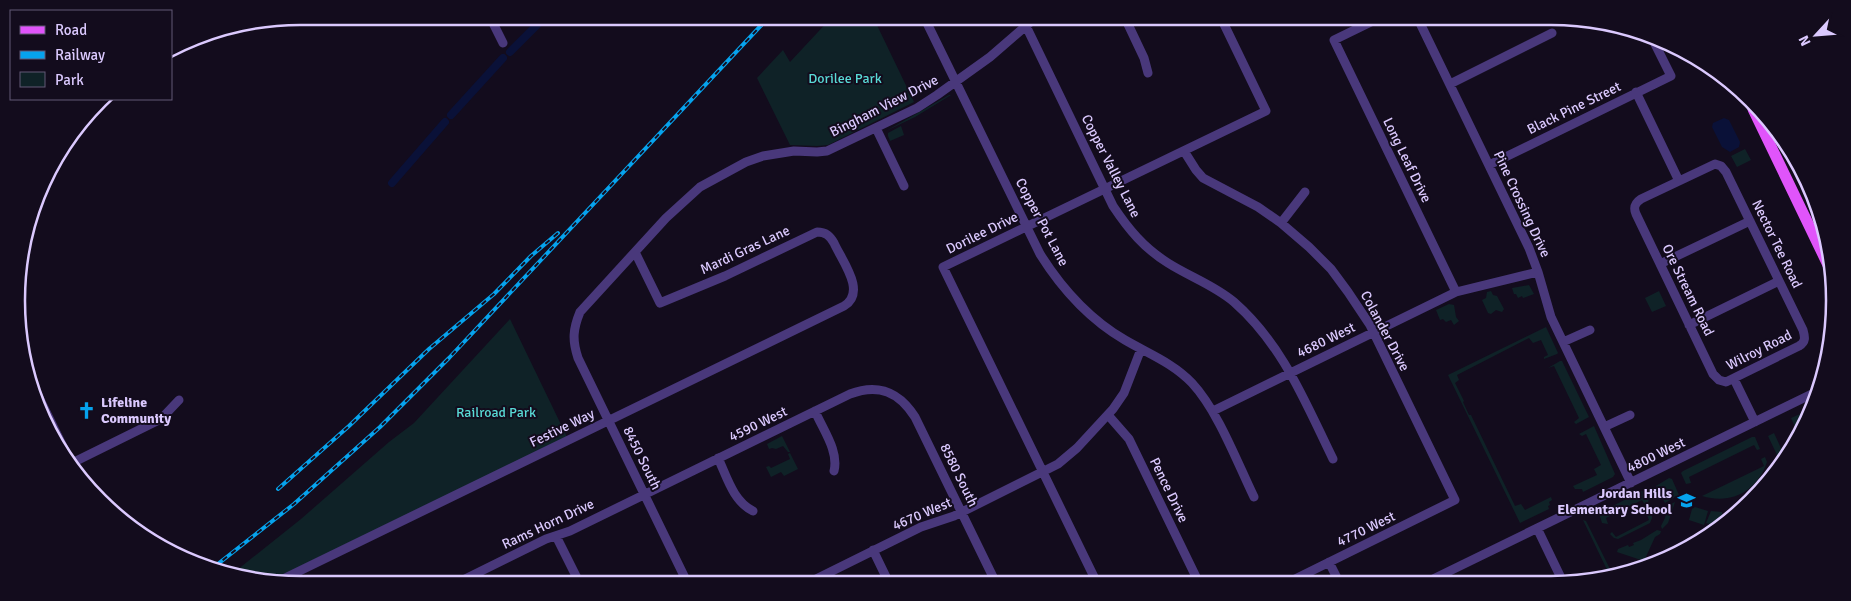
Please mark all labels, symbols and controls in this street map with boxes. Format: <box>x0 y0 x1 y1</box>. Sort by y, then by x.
legend <box>10 10 172 100</box>
north arrow <box>1791 10 1841 60</box>
text: Road <box>55 21 87 39</box>
text: N <box>1795 32 1815 49</box>
text: Railway <box>55 46 105 64</box>
park label: Dorilee Park <box>808 70 882 87</box>
text: Park <box>55 71 84 89</box>
street label: Bingham View Drive <box>827 71 941 141</box>
street label: Black Pine Street <box>1524 78 1624 138</box>
street label: Copper Valley Lane <box>1078 112 1144 220</box>
street label: Long Leaf Drive <box>1379 115 1435 205</box>
street label: Pine Crossing Drive <box>1490 148 1554 260</box>
street label: Copper Pot Lane <box>1012 175 1072 269</box>
street label: Nector Tee Road <box>1748 197 1806 291</box>
street label: Dorilee Drive <box>943 208 1021 258</box>
street label: Mardi Gras Lane <box>697 222 793 278</box>
street label: Ore Stream Road <box>1658 241 1718 339</box>
street label: Colander Drive <box>1357 288 1413 374</box>
street label: 4680 West <box>1294 319 1358 361</box>
street label: Wilroy Road <box>1723 326 1795 374</box>
place label: Lifeline Community <box>101 394 171 427</box>
church icon: Lifeline Community <box>77 400 97 420</box>
street label: 4590 West <box>726 403 790 445</box>
park label: Railroad Park <box>456 404 536 421</box>
street label: Festive Way <box>527 405 598 451</box>
street label: 8450 South <box>619 423 665 493</box>
street label: 4800 West <box>1624 434 1688 476</box>
street label: 8580 South <box>936 440 982 510</box>
street label: Pence Drive <box>1146 455 1192 525</box>
place label: Jordan Hills Elementary School <box>1557 485 1673 518</box>
school or university icon: Jordan Hills Elementary School <box>1676 491 1696 511</box>
street label: 4670 West <box>890 494 954 534</box>
street label: Rams Horn Drive <box>499 495 597 553</box>
street label: 4770 West <box>1334 508 1398 550</box>

